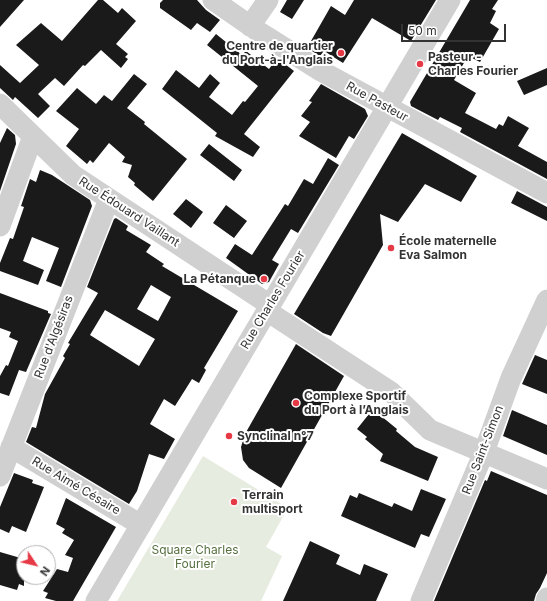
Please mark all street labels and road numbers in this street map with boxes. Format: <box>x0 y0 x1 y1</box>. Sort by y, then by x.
street label: Rue Pasteur <box>344 79 410 125</box>
street label: Rue Édouard Vaillant <box>76 174 182 250</box>
street label: Rue Charles Fourier <box>238 248 308 352</box>
street label: Rue d'Algésiras <box>32 294 76 380</box>
street label: Rue Saint-Simon <box>459 403 507 497</box>
street label: Rue Aimé Césaire <box>29 454 123 518</box>

